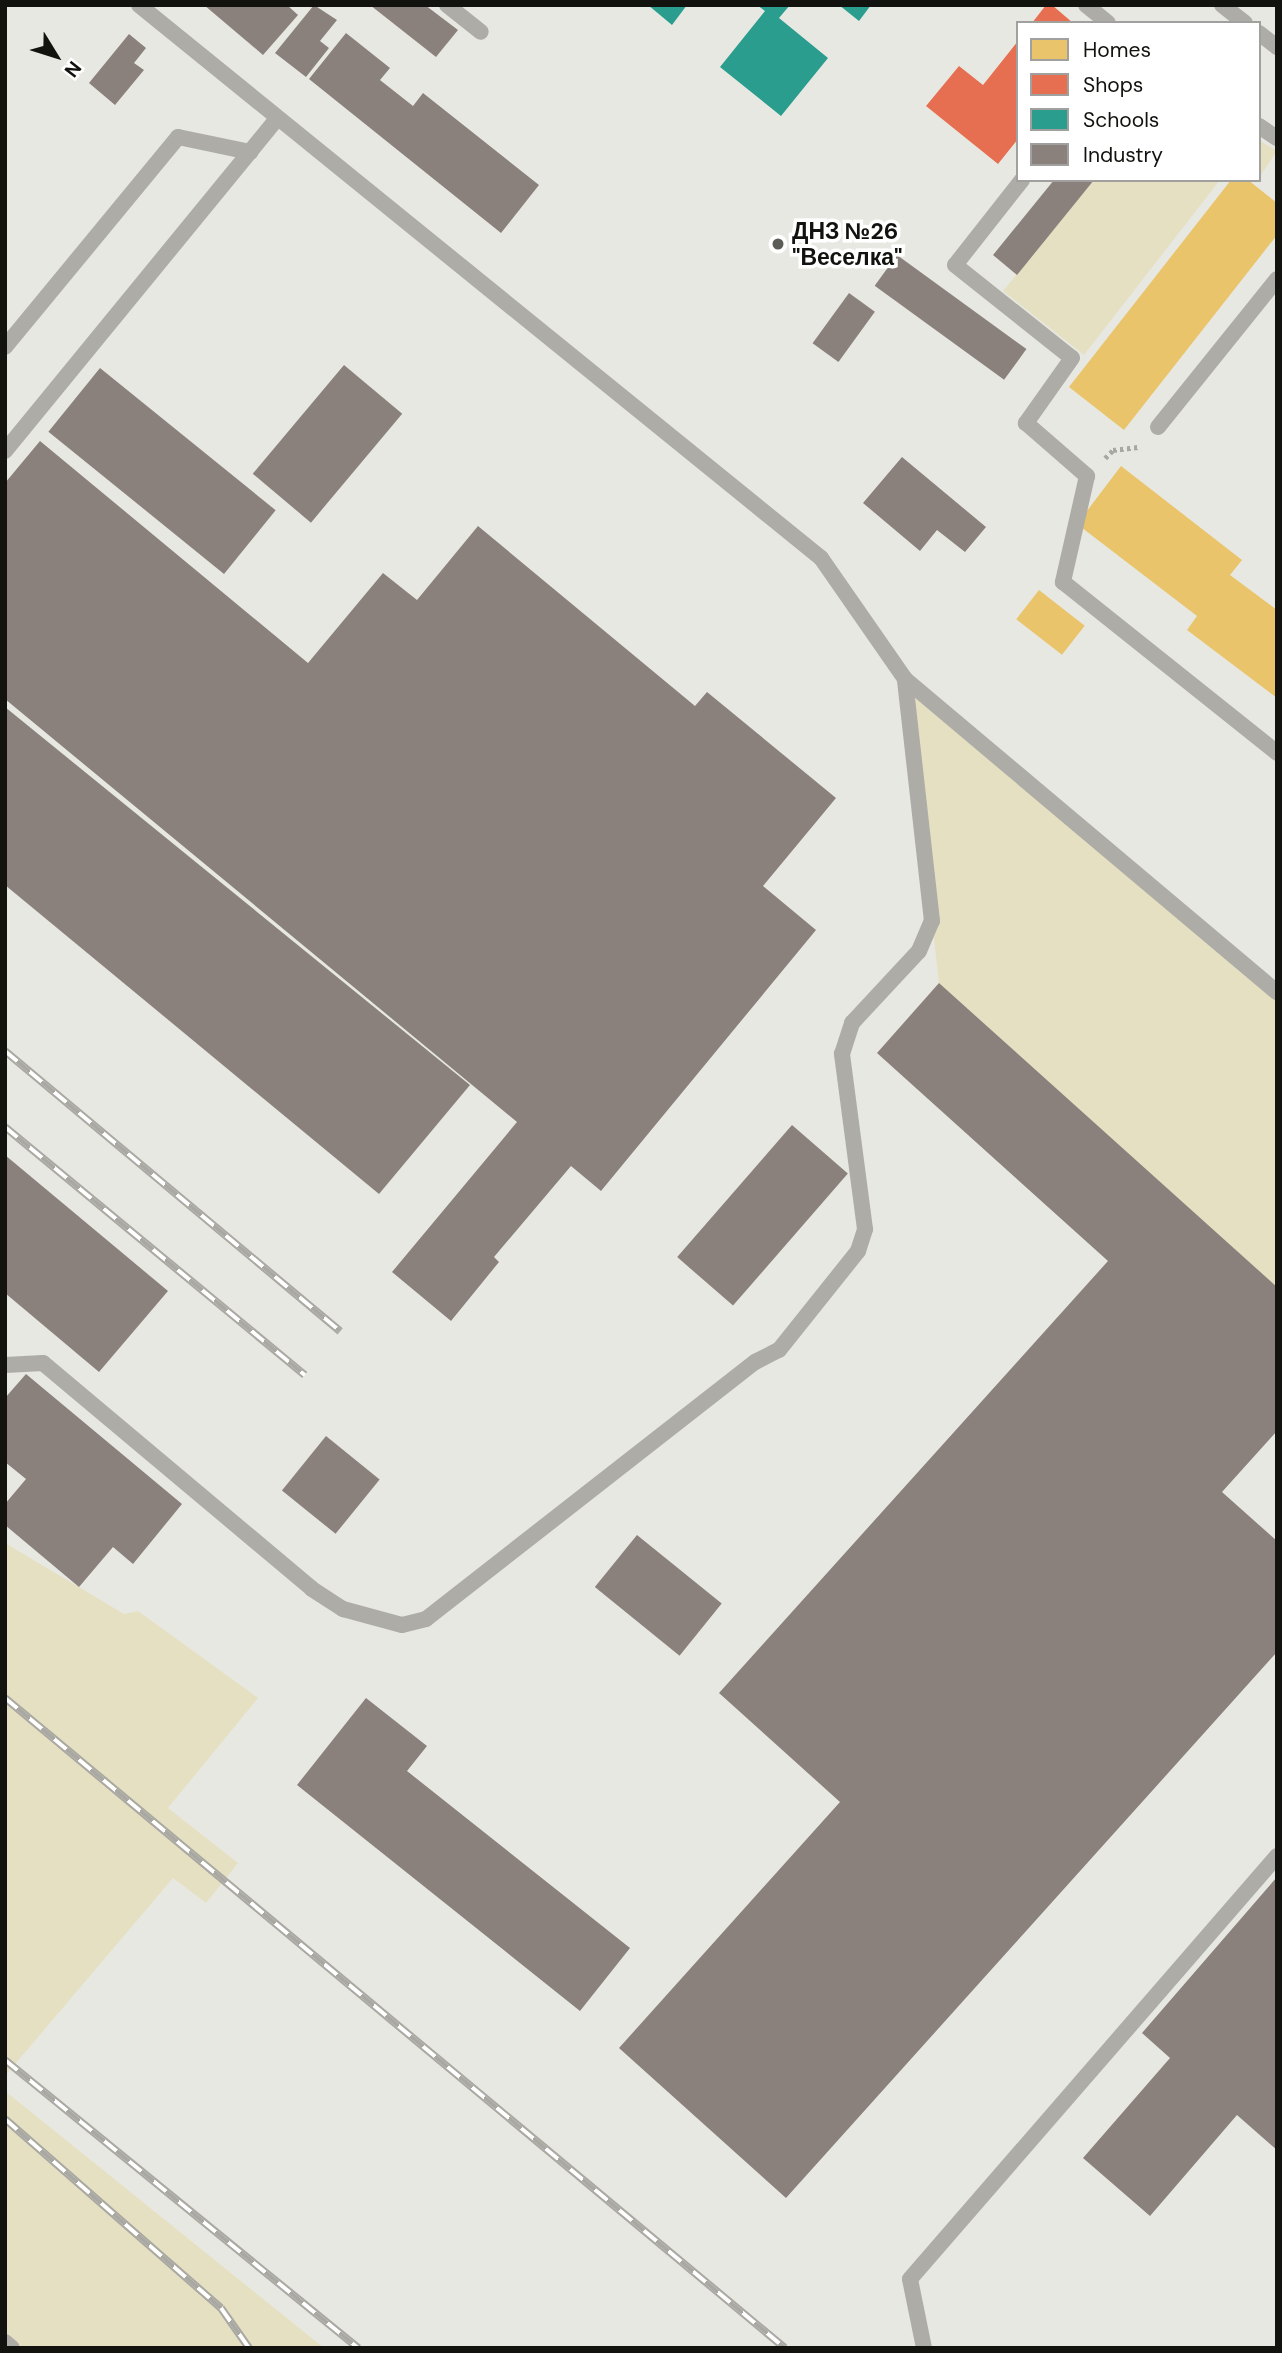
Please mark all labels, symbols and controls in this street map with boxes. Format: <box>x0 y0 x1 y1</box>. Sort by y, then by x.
north arrow <box>21 21 91 91</box>
legend <box>1016 21 1261 182</box>
text: Homes <box>1083 36 1151 64</box>
text: N <box>59 56 87 82</box>
text: Shops <box>1083 71 1143 99</box>
text: Schools <box>1083 106 1159 134</box>
text: Industry <box>1083 141 1163 169</box>
place label: ДНЗ №26 "Веселка" <box>792 217 902 271</box>
marker: ДНЗ №26 "Веселка" <box>770 236 786 252</box>

